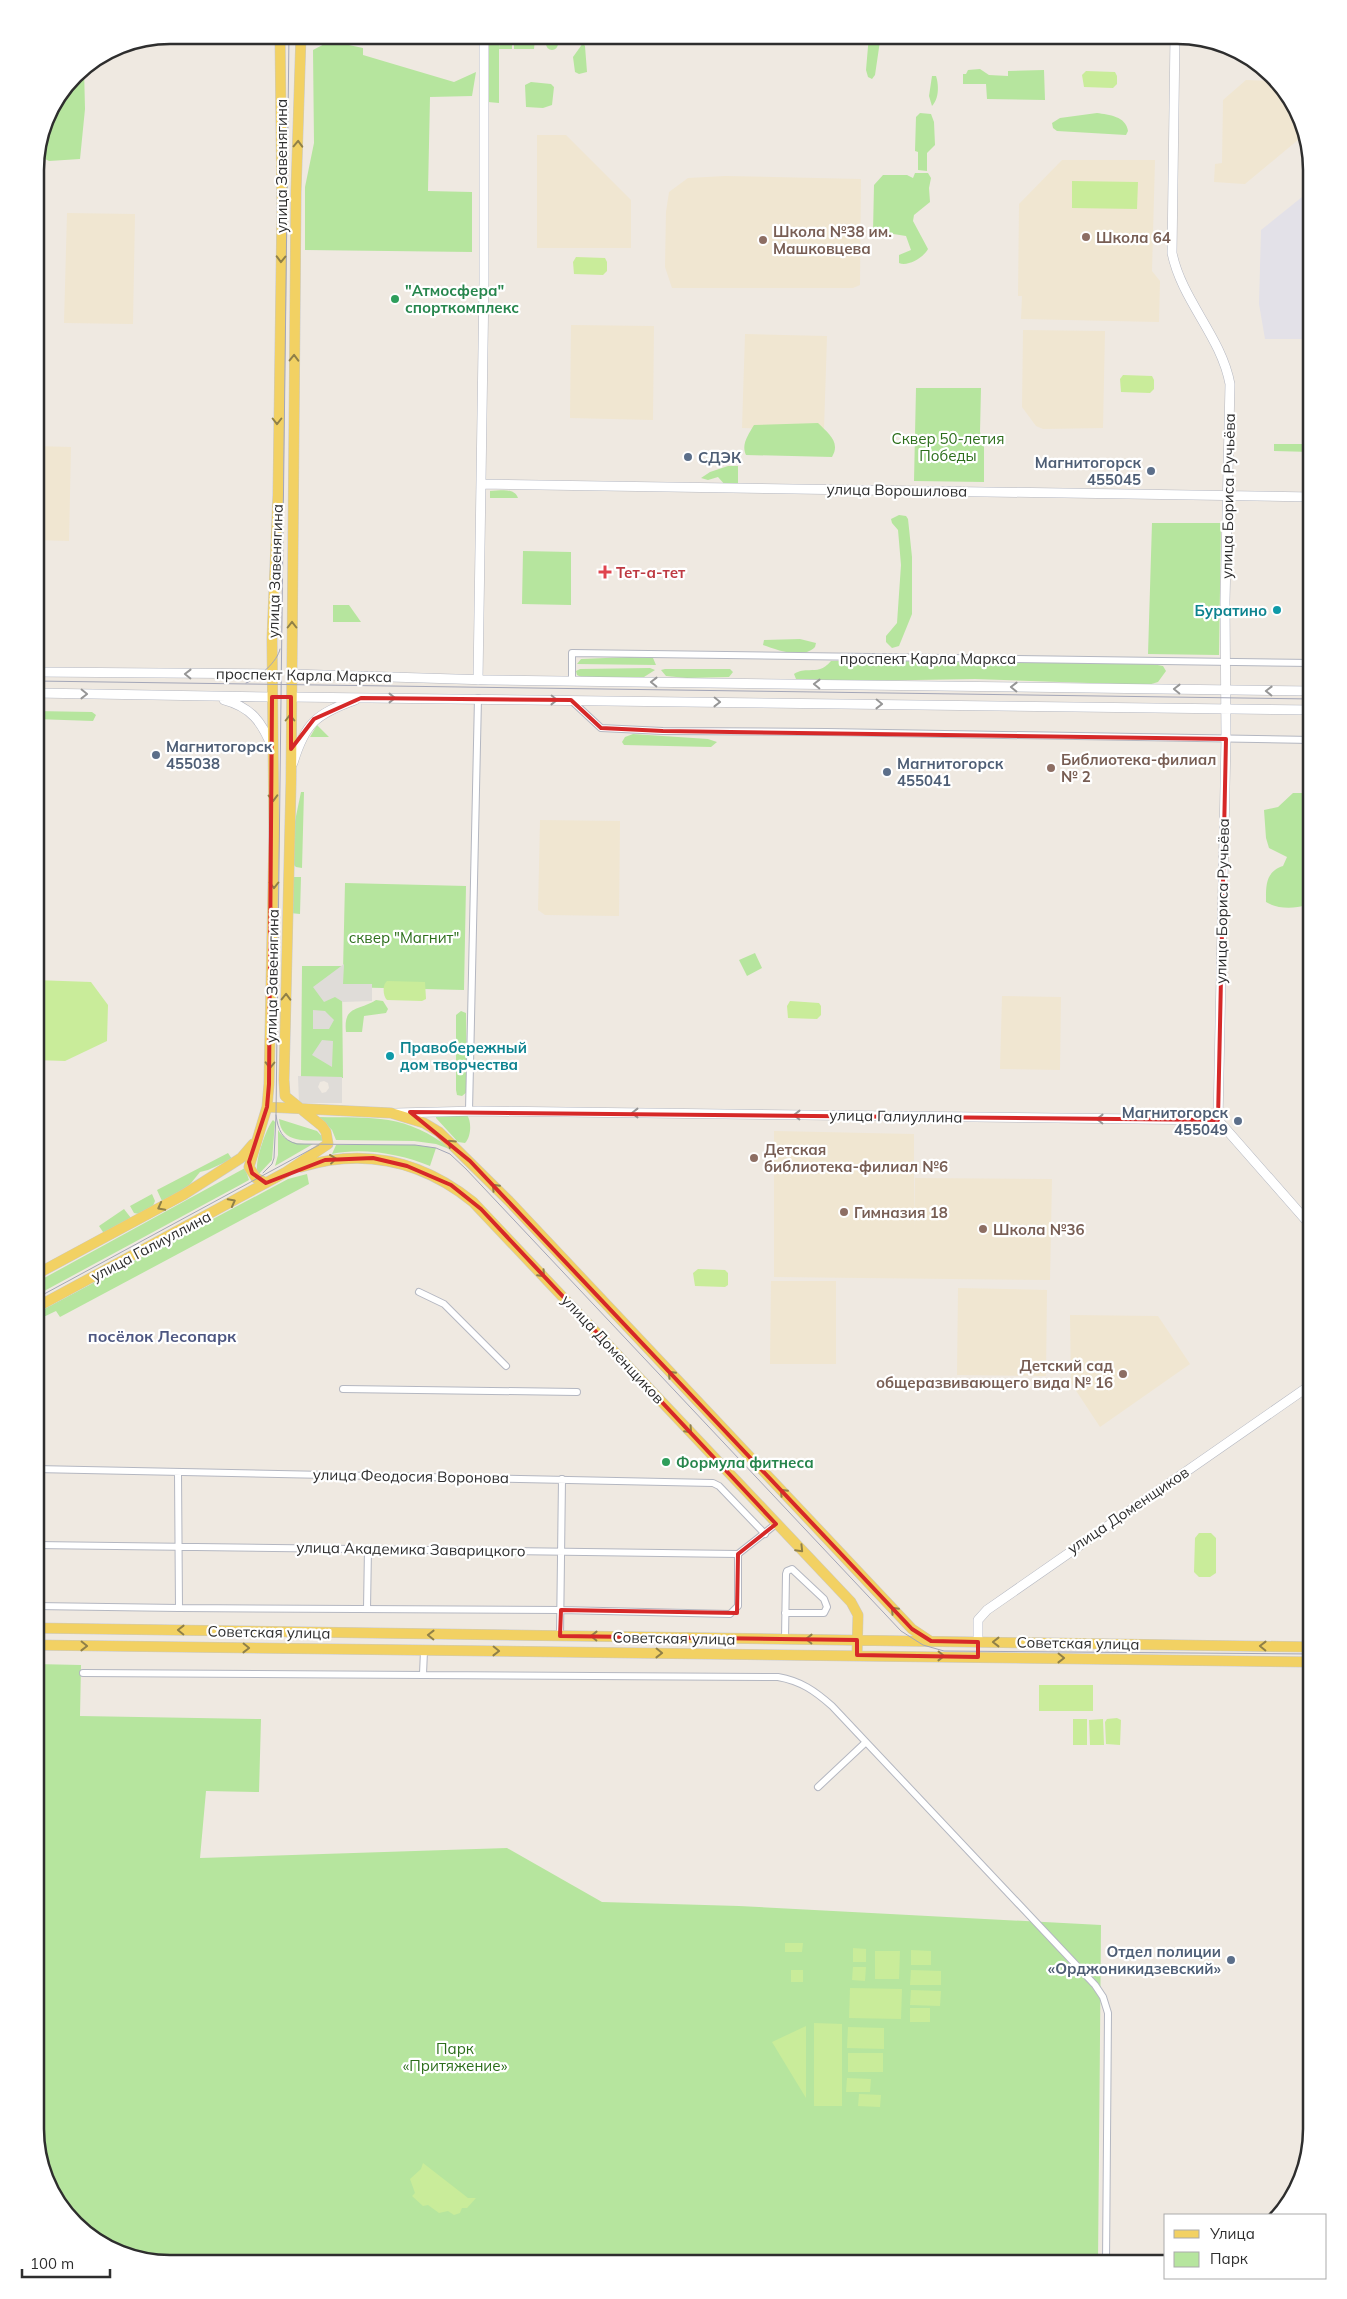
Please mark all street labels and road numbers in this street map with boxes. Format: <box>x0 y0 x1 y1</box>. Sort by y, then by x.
street label: улица Завенягина <box>272 99 291 233</box>
street label: улица Бориса Ручьёва <box>1217 413 1239 579</box>
street label: улица Ворошилова <box>827 479 967 501</box>
street label: улица Завенягина <box>263 504 287 638</box>
street label: проспект Карла Маркса <box>840 649 1016 668</box>
street label: проспект Карла Маркса <box>216 664 392 686</box>
street label: улица Бориса Ручьёва <box>1211 818 1233 984</box>
street label: улица Завенягина <box>261 909 283 1043</box>
street label: улица Галиуллина <box>829 1105 963 1127</box>
street label: улица Галиуллина <box>88 1206 214 1286</box>
street label: улица Доменщиков <box>557 1290 669 1408</box>
street label: улица Доменщиков <box>1064 1462 1192 1558</box>
street label: улица Феодосия Воронова <box>313 1465 509 1487</box>
street label: улица Академика Заварицкого <box>296 1538 526 1560</box>
street label: Советская улица <box>207 1621 331 1643</box>
street label: Советская улица <box>612 1627 736 1649</box>
street label: Советская улица <box>1016 1632 1140 1654</box>

